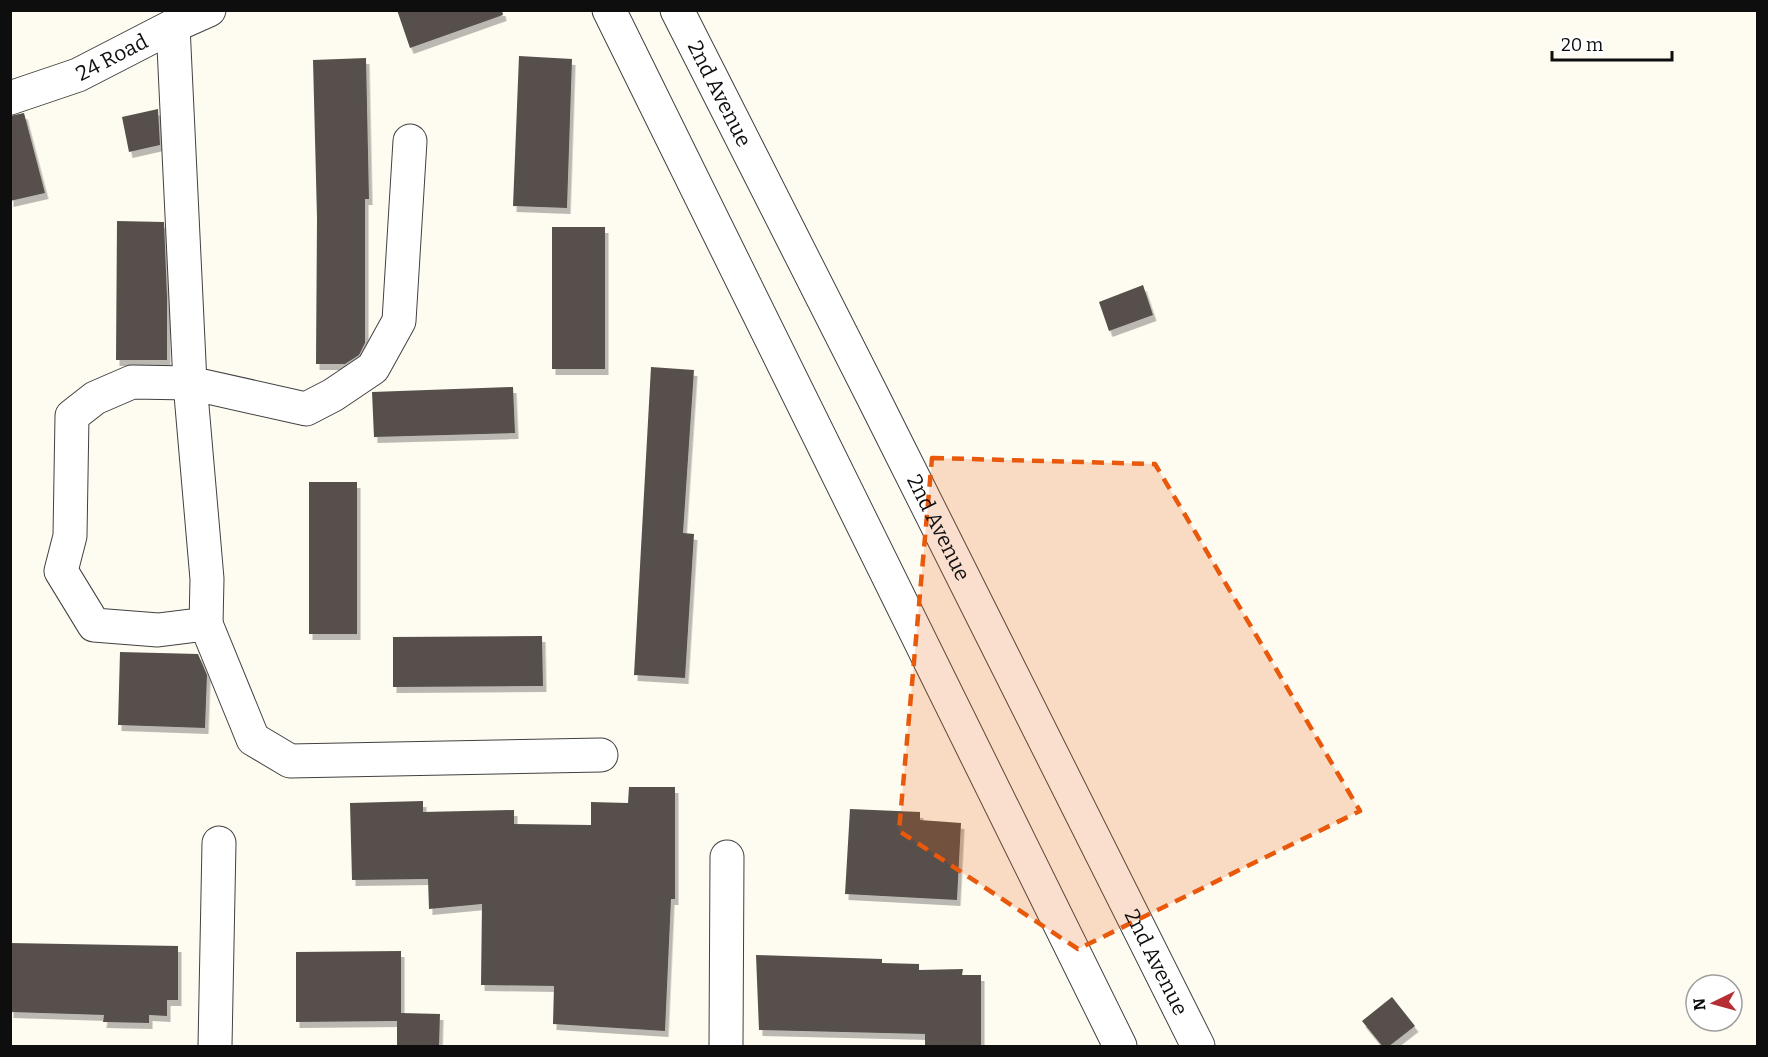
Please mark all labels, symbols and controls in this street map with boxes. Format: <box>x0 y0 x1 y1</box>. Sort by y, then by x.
scale bar <box>1552 24 1672 62</box>
street label: 24 Road <box>72 28 152 87</box>
text: 20 m <box>1561 34 1603 56</box>
street label: 2nd Avenue <box>682 37 757 151</box>
street label: 2nd Avenue <box>901 470 976 585</box>
street label: 2nd Avenue <box>1119 905 1194 1020</box>
north arrow <box>1684 973 1744 1033</box>
text: N <box>1690 997 1710 1011</box>

